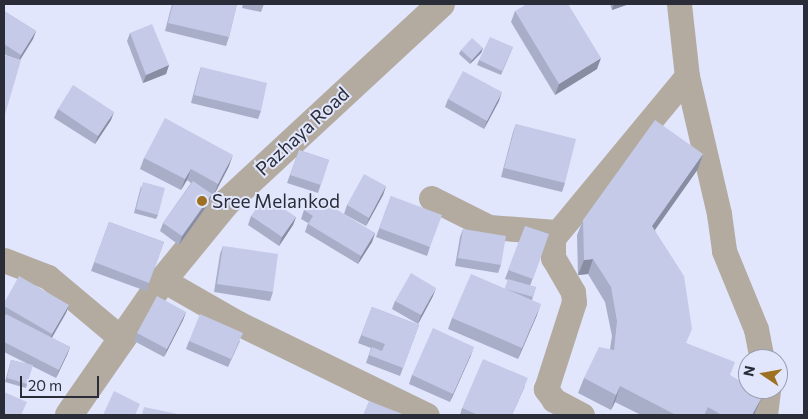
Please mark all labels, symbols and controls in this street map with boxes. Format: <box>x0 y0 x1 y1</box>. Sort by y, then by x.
street label: Pazhaya Road <box>251 82 353 180</box>
place label: Sree Melankod <box>212 190 340 212</box>
marker: Sree Melankod <box>196 195 208 207</box>
north arrow <box>738 349 788 399</box>
text: N <box>739 364 758 378</box>
scale bar <box>22 366 101 398</box>
text: 20 m <box>28 376 62 394</box>

